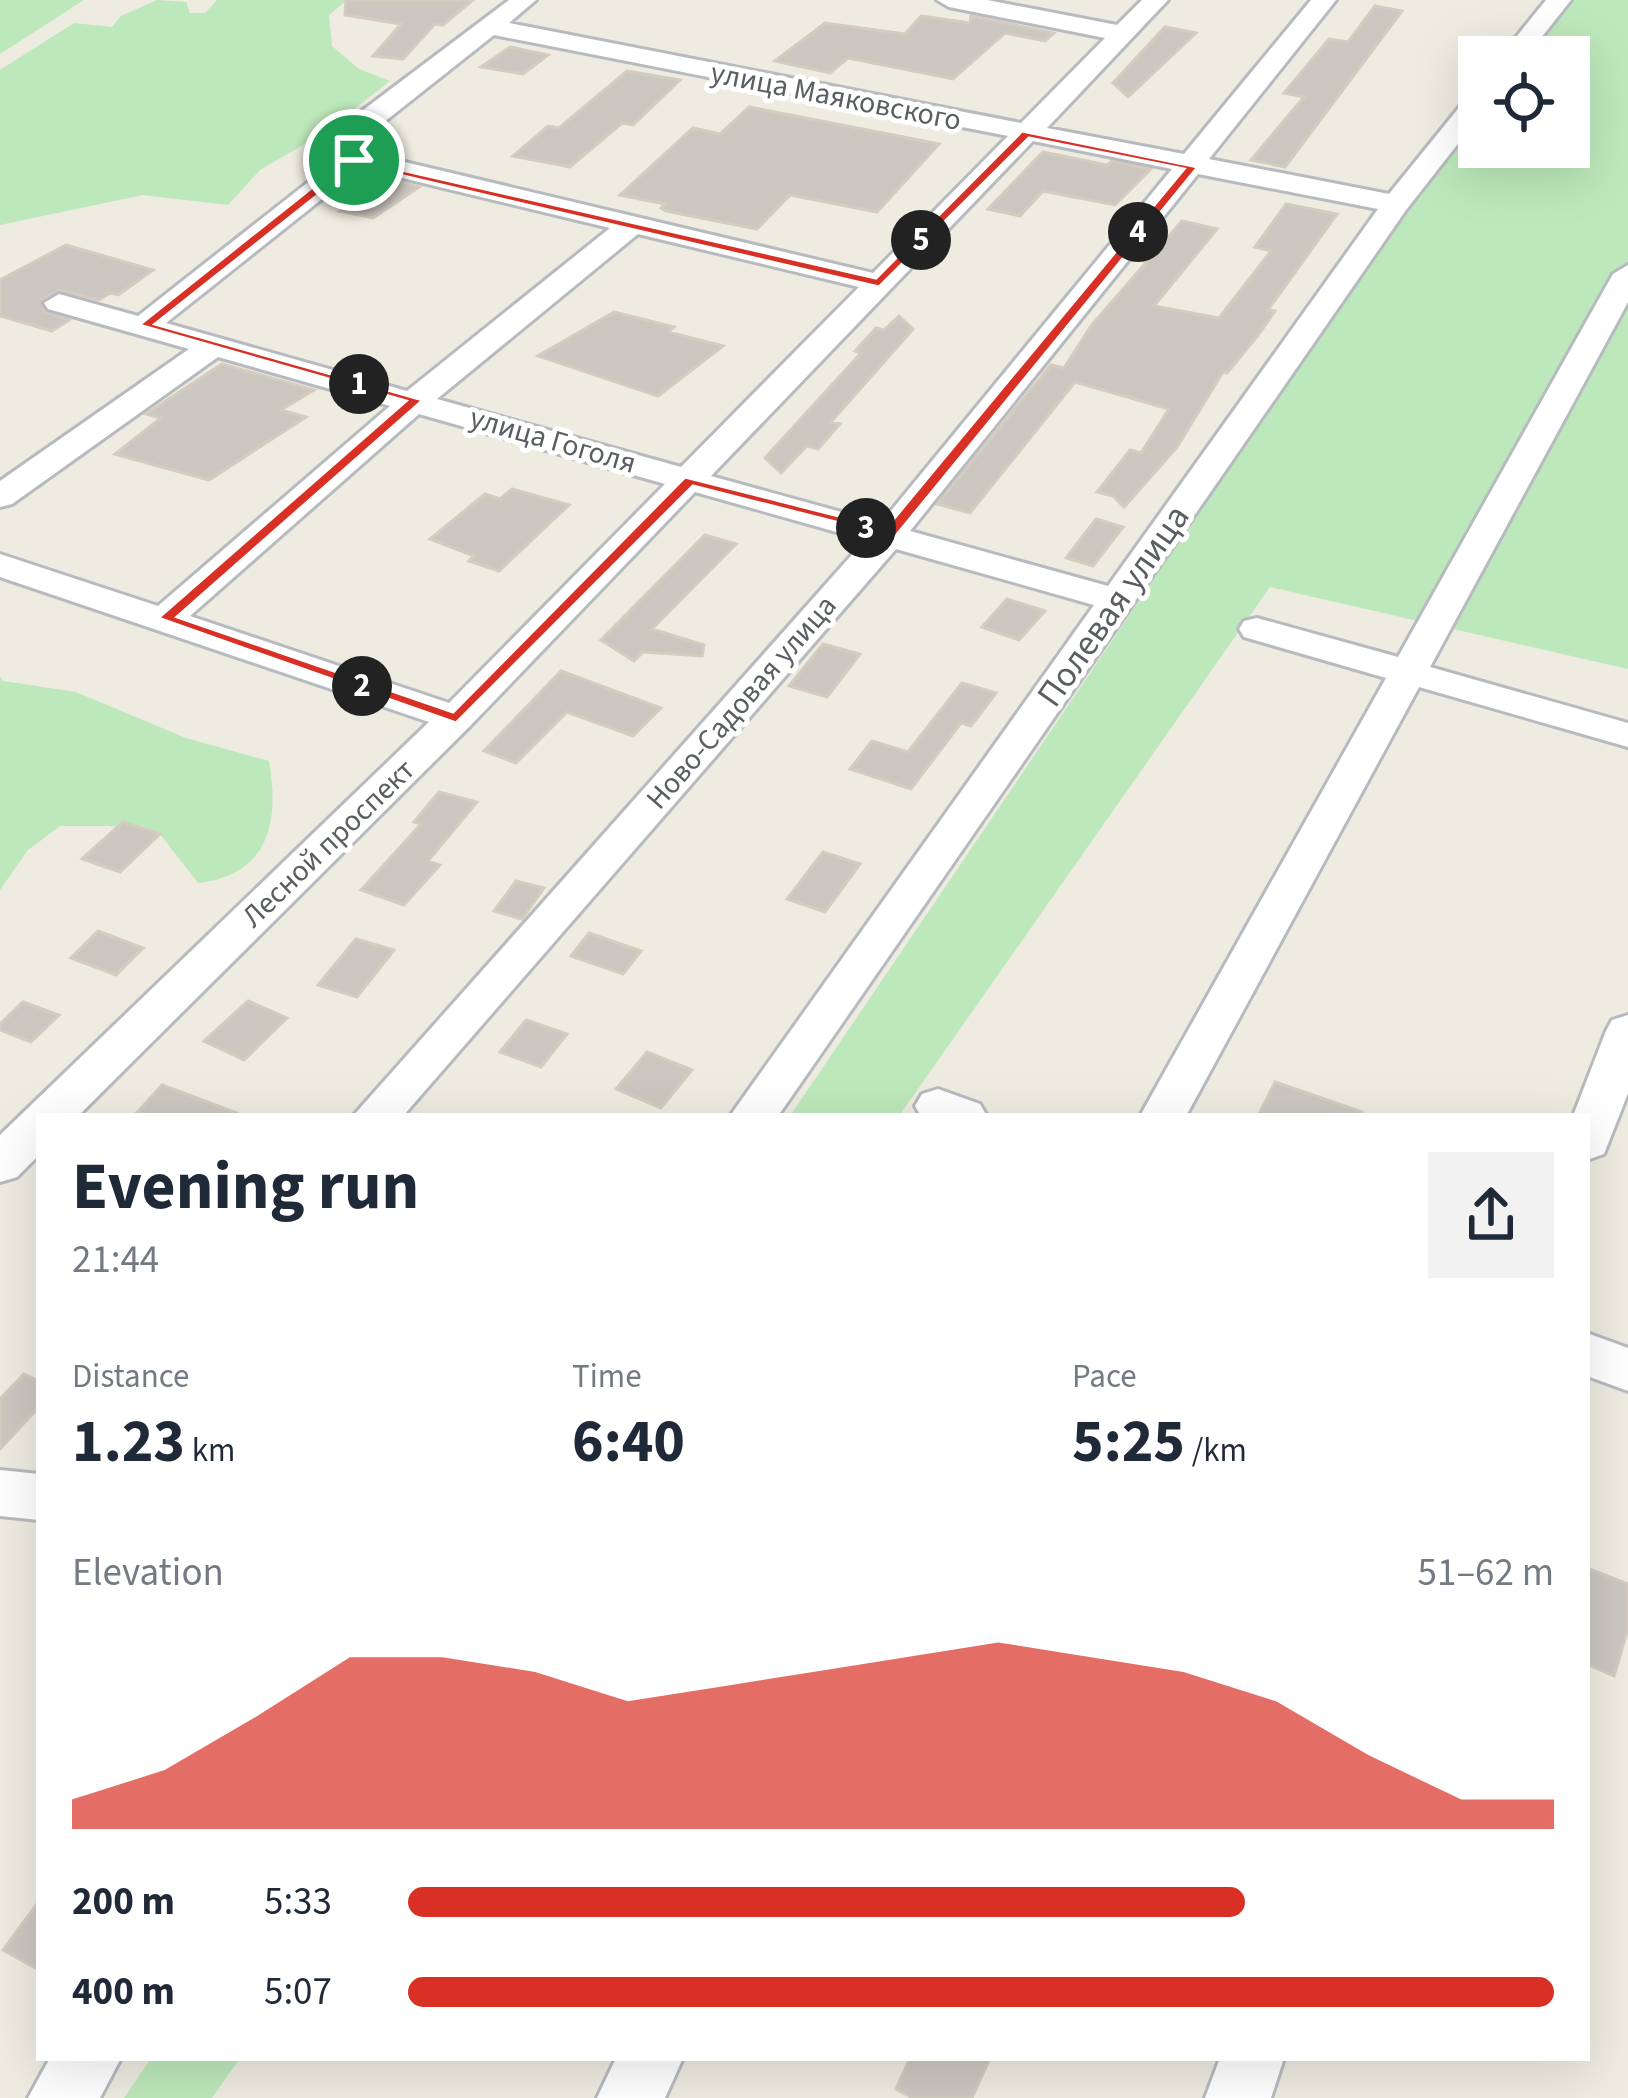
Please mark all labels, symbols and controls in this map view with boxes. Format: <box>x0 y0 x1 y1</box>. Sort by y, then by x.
map controls <box>1458 36 1590 168</box>
button: locate <box>1458 36 1590 168</box>
street label: улица Маяковского <box>707 51 965 142</box>
pin <box>303 109 405 211</box>
icon: arrive <box>321 127 387 193</box>
pin: 4 <box>1108 202 1168 262</box>
text: 4 <box>1129 208 1147 255</box>
pin: 5 <box>891 210 951 270</box>
text: 5 <box>912 216 930 263</box>
pin: 1 <box>329 354 389 414</box>
text: 1 <box>350 360 368 407</box>
street label: улица Гоголя <box>465 396 641 485</box>
street label: Полевая улица <box>1025 494 1202 717</box>
pin: 3 <box>836 498 896 558</box>
text: 3 <box>857 504 875 551</box>
street label: Ново-Садовая улица <box>636 586 847 819</box>
pin: 2 <box>332 656 392 716</box>
text: 2 <box>353 662 371 709</box>
street label: Лесной проспект <box>232 749 425 937</box>
text: Evening run <box>72 1140 419 1234</box>
button: share <box>1428 1152 1554 1278</box>
text: 21:44 <box>72 1232 159 1288</box>
text: Distance <box>72 1353 189 1400</box>
text: Time <box>572 1353 642 1400</box>
text: Pace <box>1072 1353 1137 1400</box>
text: 1.23 <box>72 1400 185 1485</box>
text: 6:40 <box>572 1400 685 1485</box>
text: 5:25 <box>1072 1400 1185 1485</box>
text: km <box>185 1427 235 1474</box>
text: /km <box>1185 1427 1247 1474</box>
text: Elevation <box>72 1545 224 1601</box>
text: 51–62 m <box>1418 1545 1554 1601</box>
text: 200 m <box>72 1874 175 1930</box>
text: 5:33 <box>264 1874 332 1930</box>
text: 400 m <box>72 1964 175 2020</box>
text: 5:07 <box>264 1964 332 2020</box>

